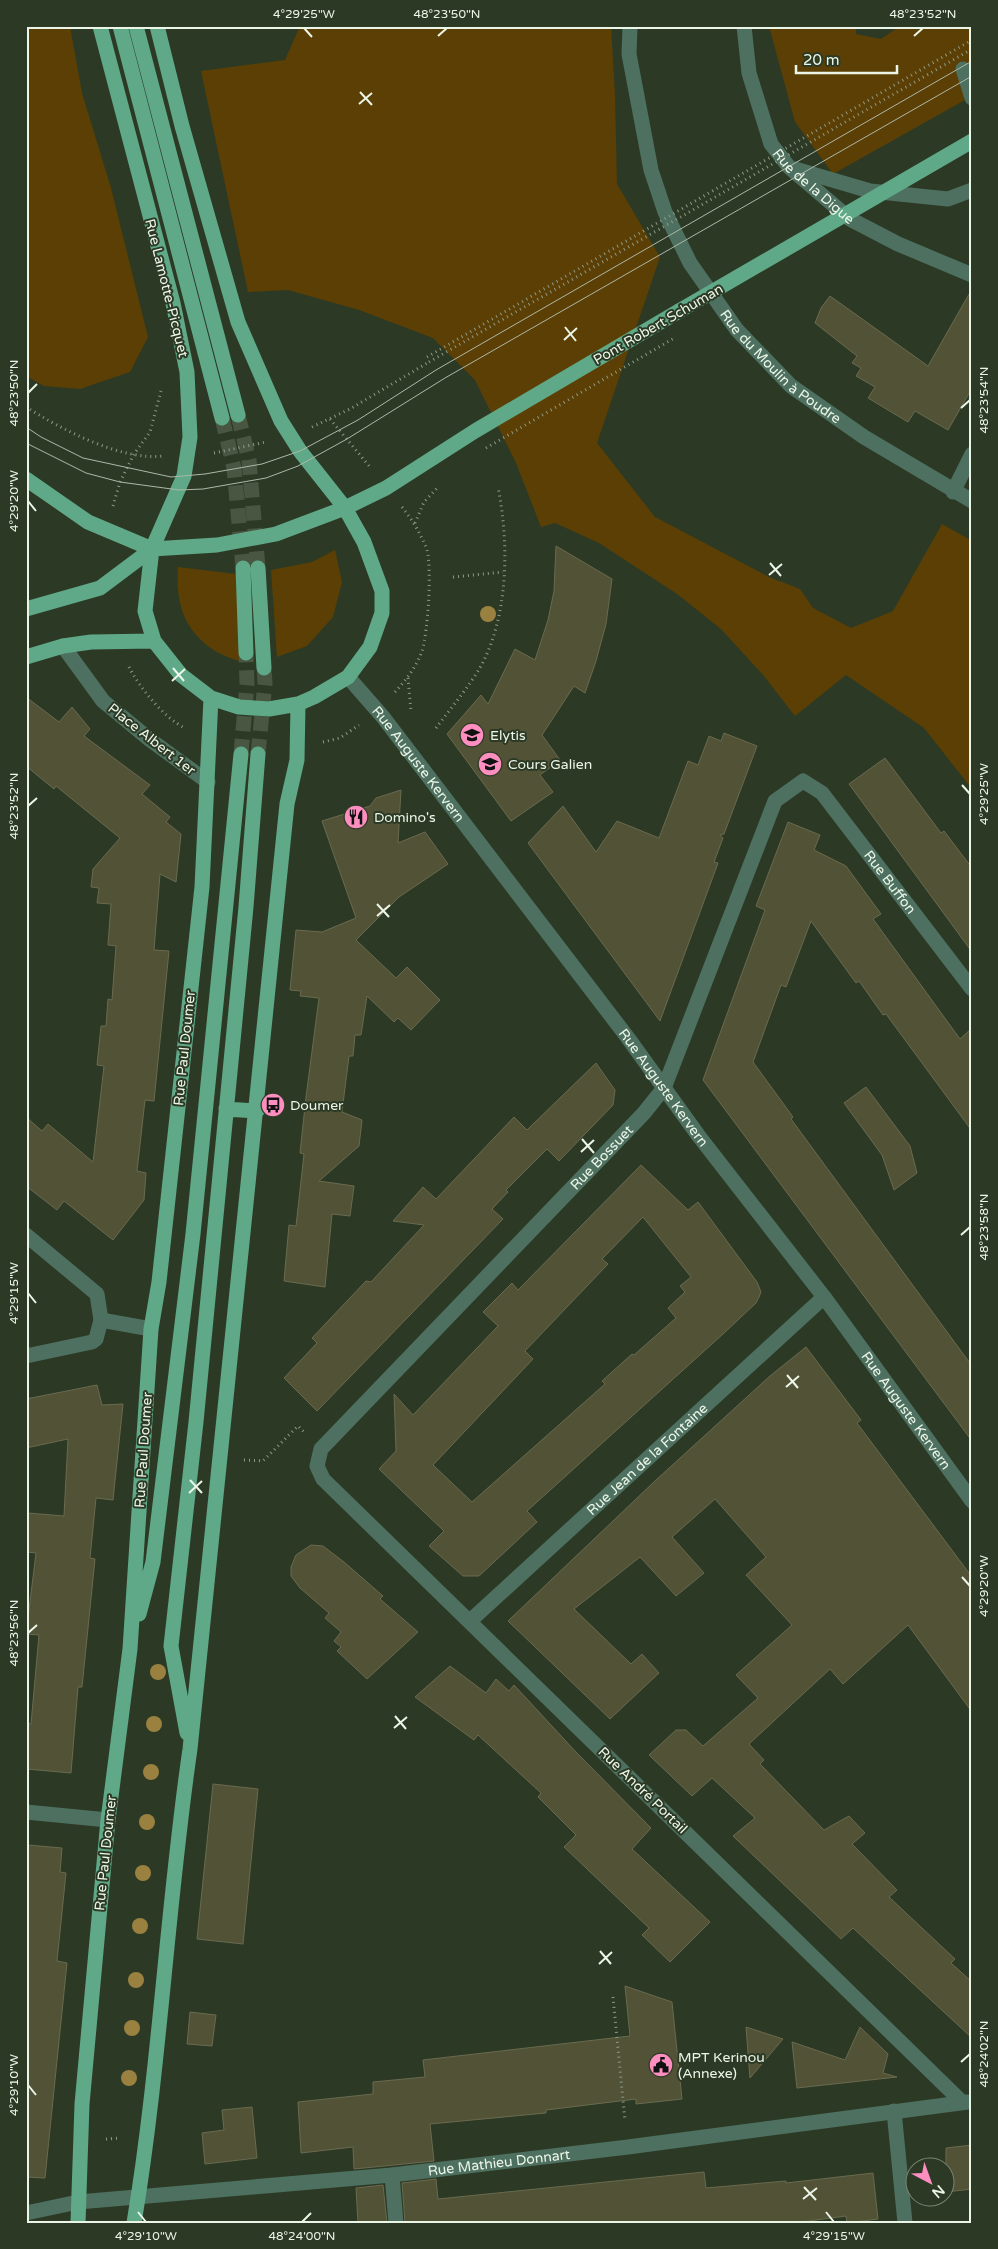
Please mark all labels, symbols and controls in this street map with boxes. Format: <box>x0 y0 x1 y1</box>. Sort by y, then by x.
text: 4°29'25"W <box>273 7 335 21</box>
text: 48°23'50"N <box>414 7 481 21</box>
text: 48°23'52"N <box>890 7 957 21</box>
scale bar <box>796 42 897 74</box>
text: 20 m <box>803 51 840 69</box>
street label: Rue de la Digue <box>769 145 858 228</box>
street label: Rue Lamotte-Picquet <box>141 217 192 360</box>
street label: Pont Robert Schuman <box>590 280 726 369</box>
street label: Rue du Moulin à Poudre <box>716 306 844 427</box>
text: 48°23'50"N <box>7 360 21 427</box>
text: 48°23'54"N <box>977 367 991 434</box>
text: 4°29'20"W <box>7 470 21 532</box>
street label: Place Albert 1er <box>104 700 199 779</box>
street label: Rue Auguste Kervern <box>368 703 468 826</box>
school or university icon: Elytis <box>459 722 485 748</box>
place label: Elytis <box>490 727 526 744</box>
school or university icon: Cours Galien <box>477 751 503 777</box>
place label: Cours Galien <box>508 756 592 773</box>
text: 4°29'25"W <box>977 763 991 825</box>
text: 48°23'52"N <box>7 773 21 840</box>
restaurant icon: Domino's <box>343 804 369 830</box>
place label: Domino's <box>374 809 436 826</box>
street label: Rue Buffon <box>860 847 919 918</box>
street label: Rue Paul Doumer <box>170 989 199 1107</box>
street label: Rue Auguste Kervern <box>615 1025 712 1150</box>
bus stop icon: Doumer <box>260 1092 286 1118</box>
place label: Doumer <box>290 1097 344 1114</box>
street label: Rue Bossuet <box>567 1121 637 1194</box>
text: 48°23'58"N <box>977 1194 991 1261</box>
text: 4°29'15"W <box>7 1262 21 1324</box>
street label: Rue Auguste Kervern <box>857 1348 954 1473</box>
street label: Rue Paul Doumer <box>131 1391 156 1508</box>
street label: Rue Jean de la Fontaine <box>583 1400 711 1519</box>
text: 4°29'20"W <box>977 1555 991 1617</box>
text: 48°23'56"N <box>7 1600 21 1667</box>
street label: Rue André Portail <box>594 1743 691 1837</box>
street label: Rue Paul Doumer <box>91 1794 120 1912</box>
text: 48°24'02"N <box>977 2021 991 2088</box>
place label: MPT Kerinou (Annexe) <box>678 2049 765 2082</box>
public building icon: MPT Kerinou (Annexe) <box>648 2052 674 2078</box>
text: 4°29'10"W <box>7 2054 21 2116</box>
street label: Rue Mathieu Donnart <box>427 2146 572 2180</box>
north arrow <box>906 2156 956 2206</box>
text: N <box>928 2181 948 2202</box>
text: 4°29'10"W <box>115 2229 177 2243</box>
text: 48°24'00"N <box>269 2229 336 2243</box>
text: 4°29'15"W <box>803 2229 865 2243</box>

